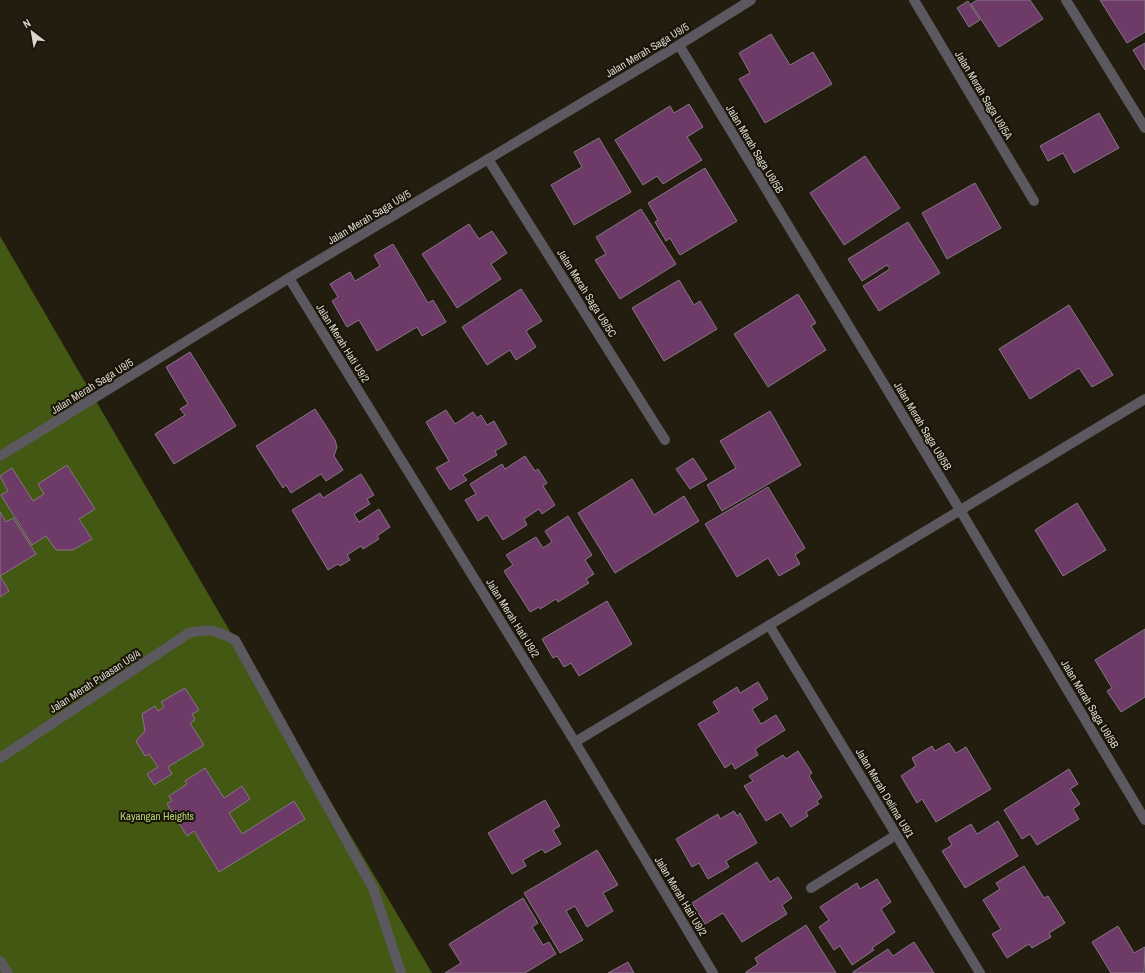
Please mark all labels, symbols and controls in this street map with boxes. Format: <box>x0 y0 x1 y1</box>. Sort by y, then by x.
north arrow <box>12 12 52 52</box>
text: N <box>20 16 33 31</box>
street label: Jalan Merah Saga U9/5 <box>603 20 691 80</box>
street label: Jalan Merah Saga U9/5A <box>952 48 1016 143</box>
street label: Jalan Merah Saga U9/5B <box>723 102 787 196</box>
street label: Jalan Merah Saga U9/5 <box>325 187 413 247</box>
street label: Jalan Merah Saga U9/5C <box>554 246 620 340</box>
street label: Jalan Merah Hati U9/2 <box>313 301 373 385</box>
street label: Jalan Merah Saga U9/5 <box>48 355 136 417</box>
street label: Jalan Merah Saga U9/5B <box>891 379 955 473</box>
street label: Jalan Merah Hati U9/2 <box>483 576 543 660</box>
street label: Jalan Merah Pulasan U9/4 <box>47 646 143 716</box>
street label: Jalan Merah Saga U9/5B <box>1058 657 1122 751</box>
street label: Jalan Merah Delima U9/1 <box>853 746 917 840</box>
park label: Kayangan Heights <box>120 809 195 823</box>
street label: Jalan Merah Hati U9/2 <box>652 854 710 938</box>

